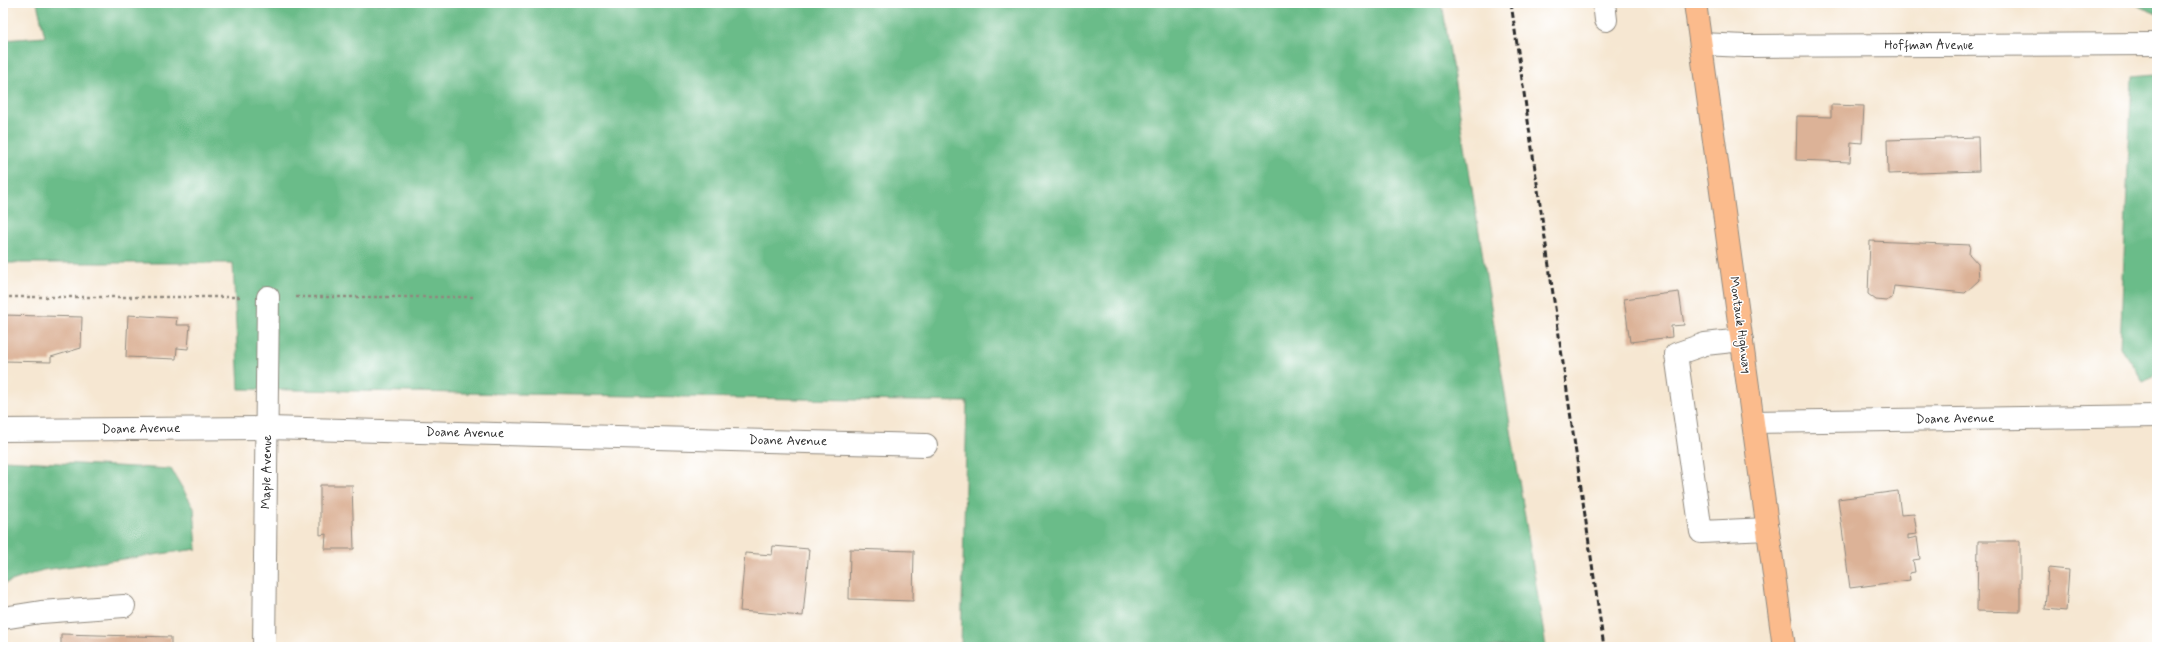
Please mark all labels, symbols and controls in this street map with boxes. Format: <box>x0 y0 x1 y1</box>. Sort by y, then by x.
street label: Hoffman Avenue <box>1884 37 1974 54</box>
street label: Montauk Highway <box>1724 275 1755 375</box>
street label: Doane Avenue <box>1916 410 1994 428</box>
street label: Doane Avenue <box>102 420 180 438</box>
street label: Doane Avenue <box>426 424 504 442</box>
street label: Doane Avenue <box>749 432 827 450</box>
street label: Maple Avenue <box>258 435 276 509</box>

